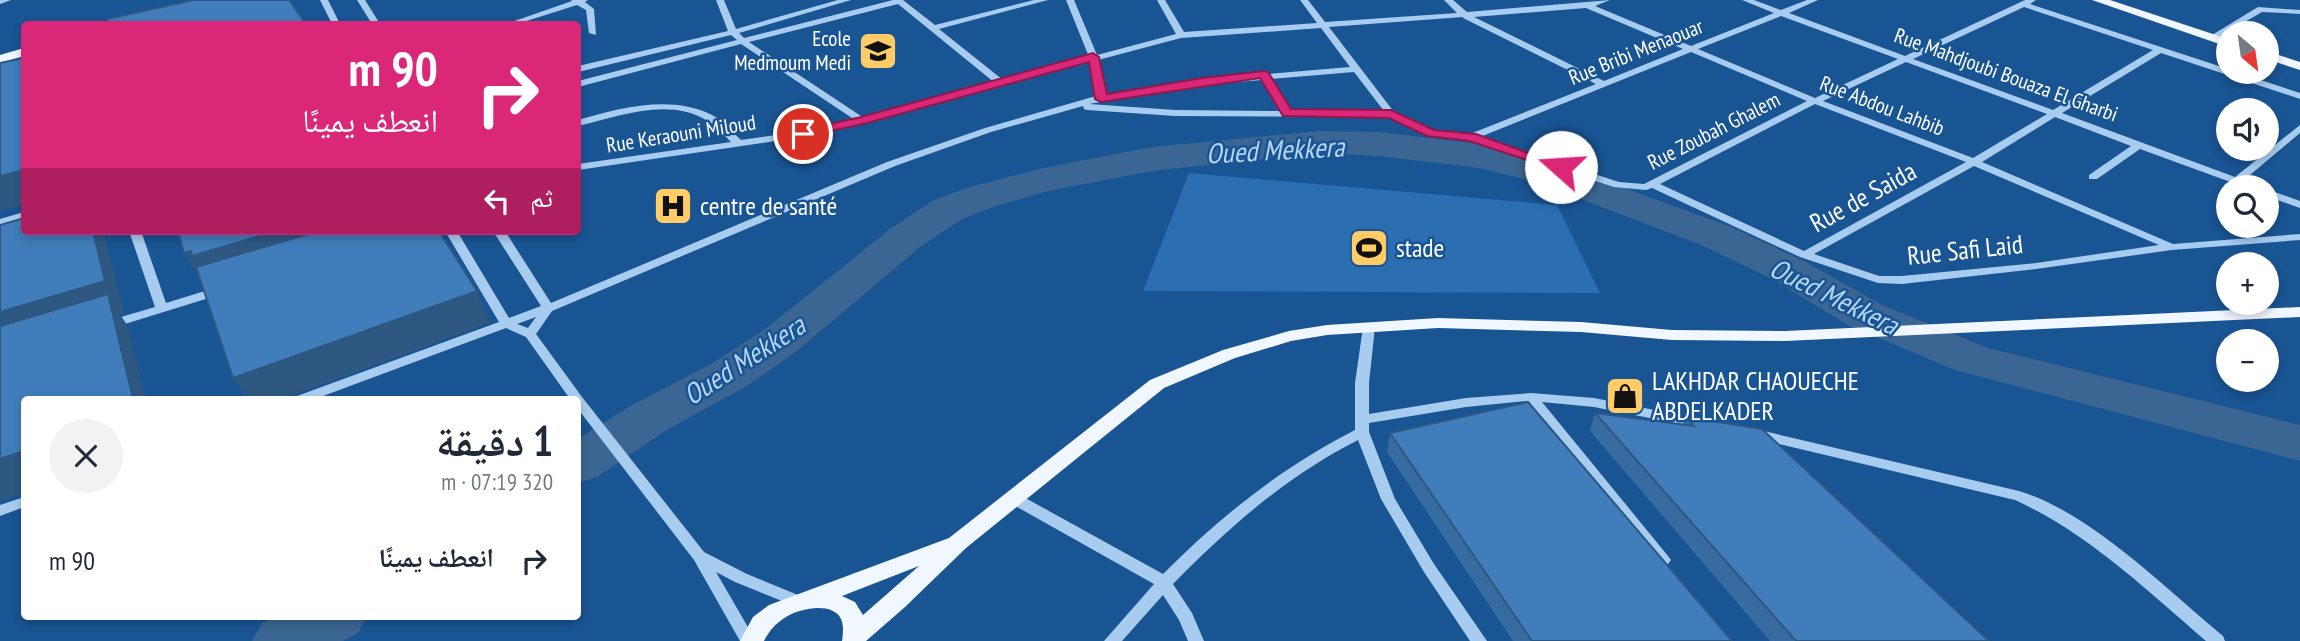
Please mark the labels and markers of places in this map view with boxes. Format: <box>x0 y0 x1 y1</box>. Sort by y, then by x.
place label: Ecole Medmoum Medi <box>734 25 851 76</box>
school or university icon: Ecole Medmoum Medi <box>857 30 899 72</box>
pin <box>773 104 833 164</box>
hospital icon: centre de santé <box>652 185 694 227</box>
place label: centre de santé <box>700 189 837 222</box>
sports icon: stade <box>1348 227 1390 269</box>
place label: stade <box>1396 231 1444 264</box>
place label: LAKHDAR CHAOUECHE ABDELKADER <box>1652 364 1859 427</box>
shop icon: LAKHDAR CHAOUECHE ABDELKADER <box>1604 375 1646 417</box>

